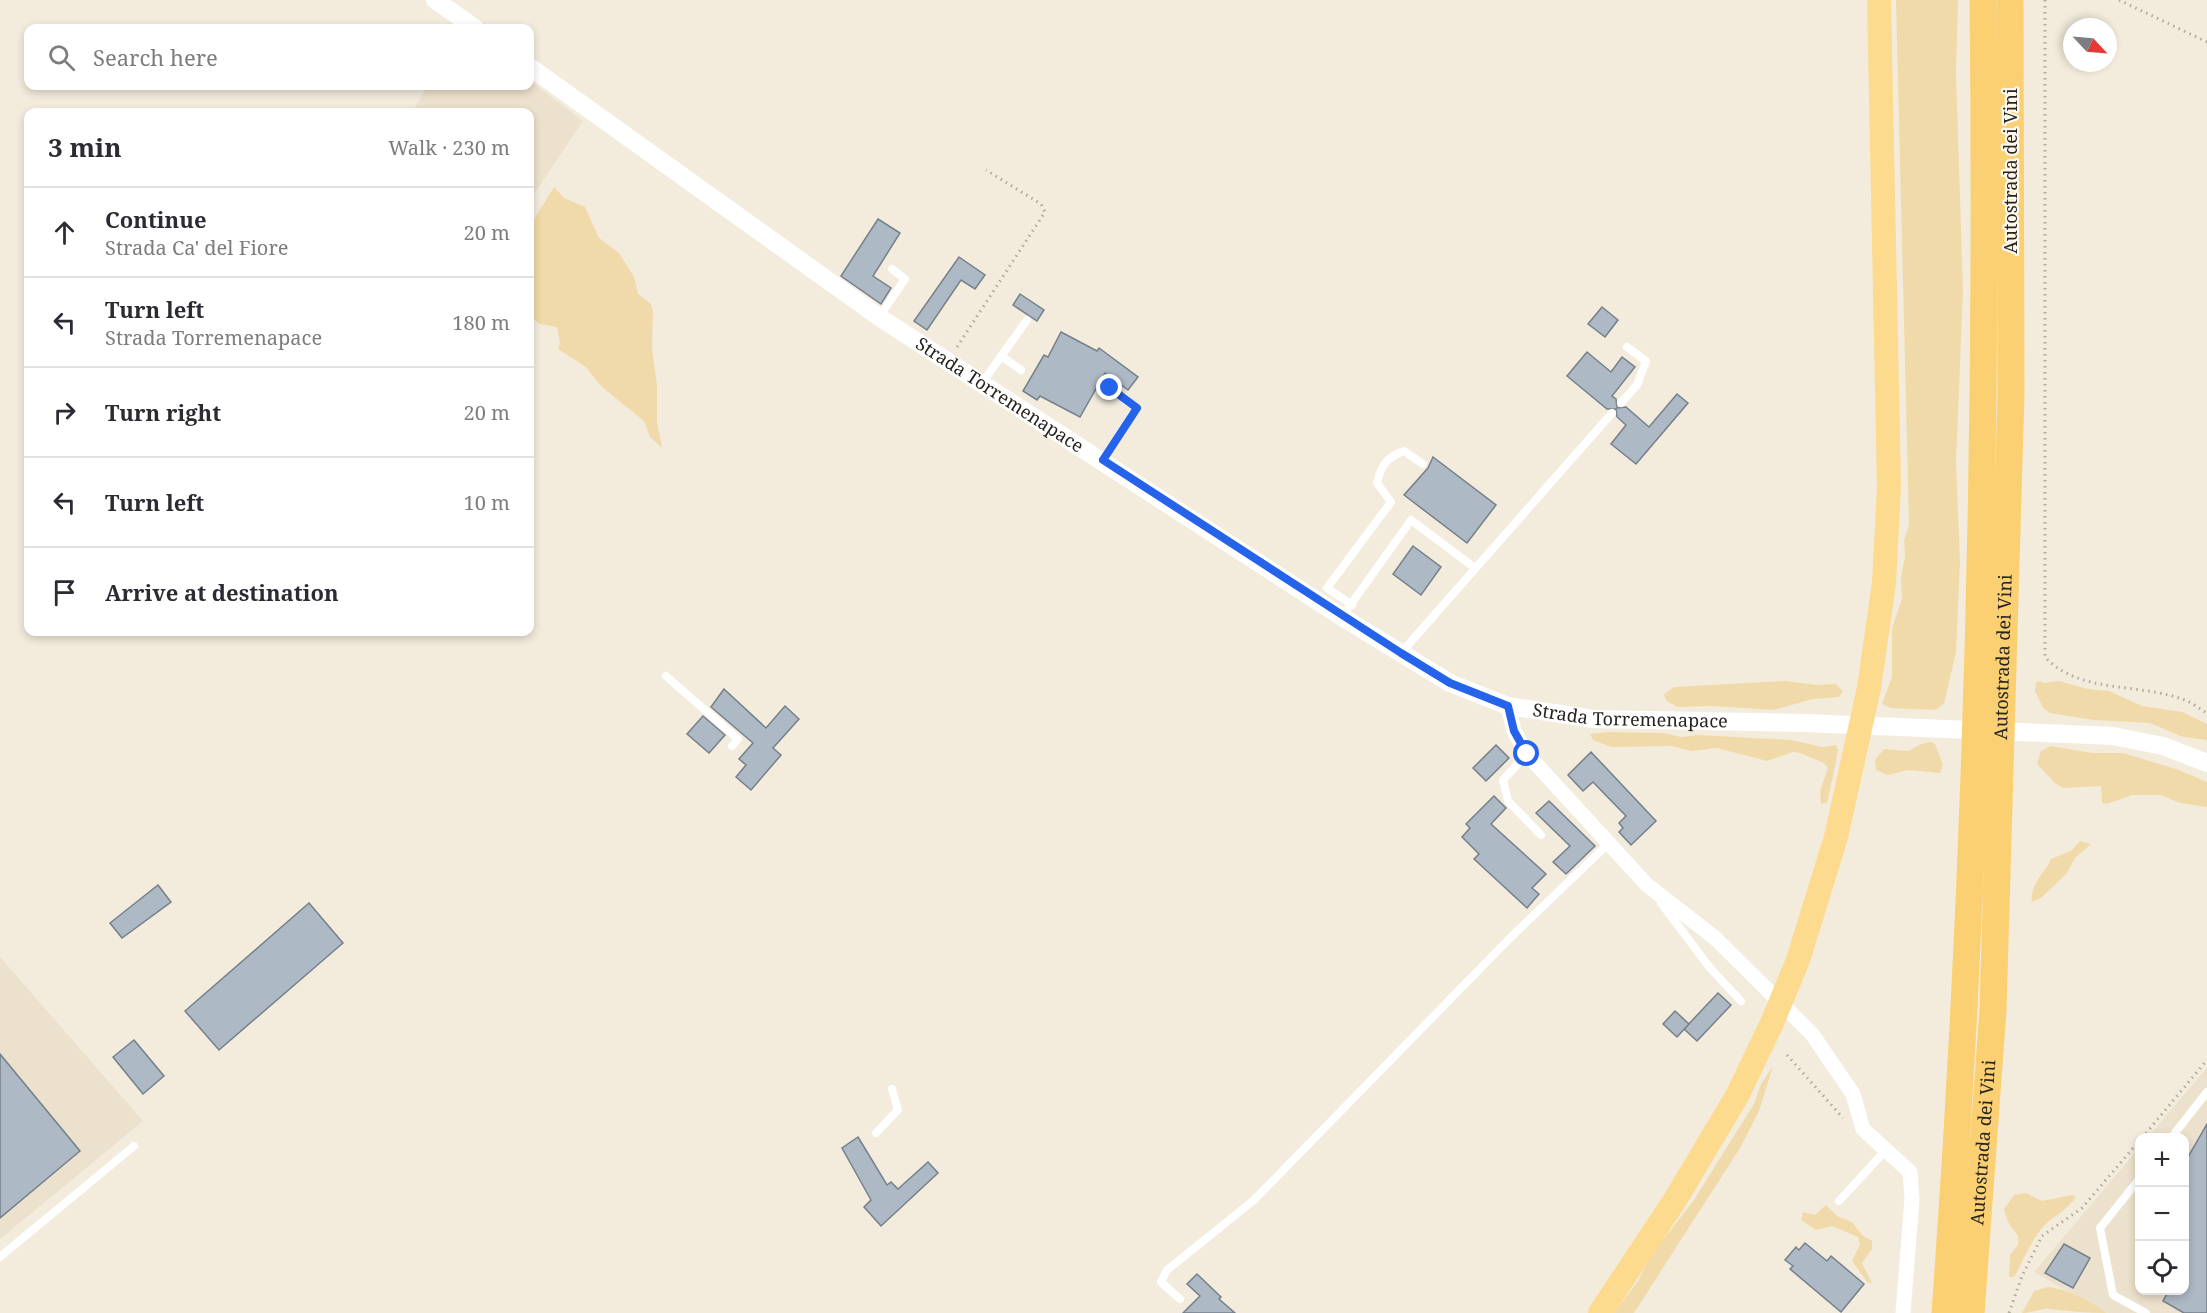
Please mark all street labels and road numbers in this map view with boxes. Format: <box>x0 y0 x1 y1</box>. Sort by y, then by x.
street label: Autostrada dei Vini <box>1998 88 2022 254</box>
street label: Strada Torremenapace <box>912 331 1089 458</box>
street label: Autostrada dei Vini <box>1988 574 2017 740</box>
street label: Strada Torremenapace <box>1531 697 1728 733</box>
street label: Autostrada dei Vini <box>1964 1059 2000 1226</box>

